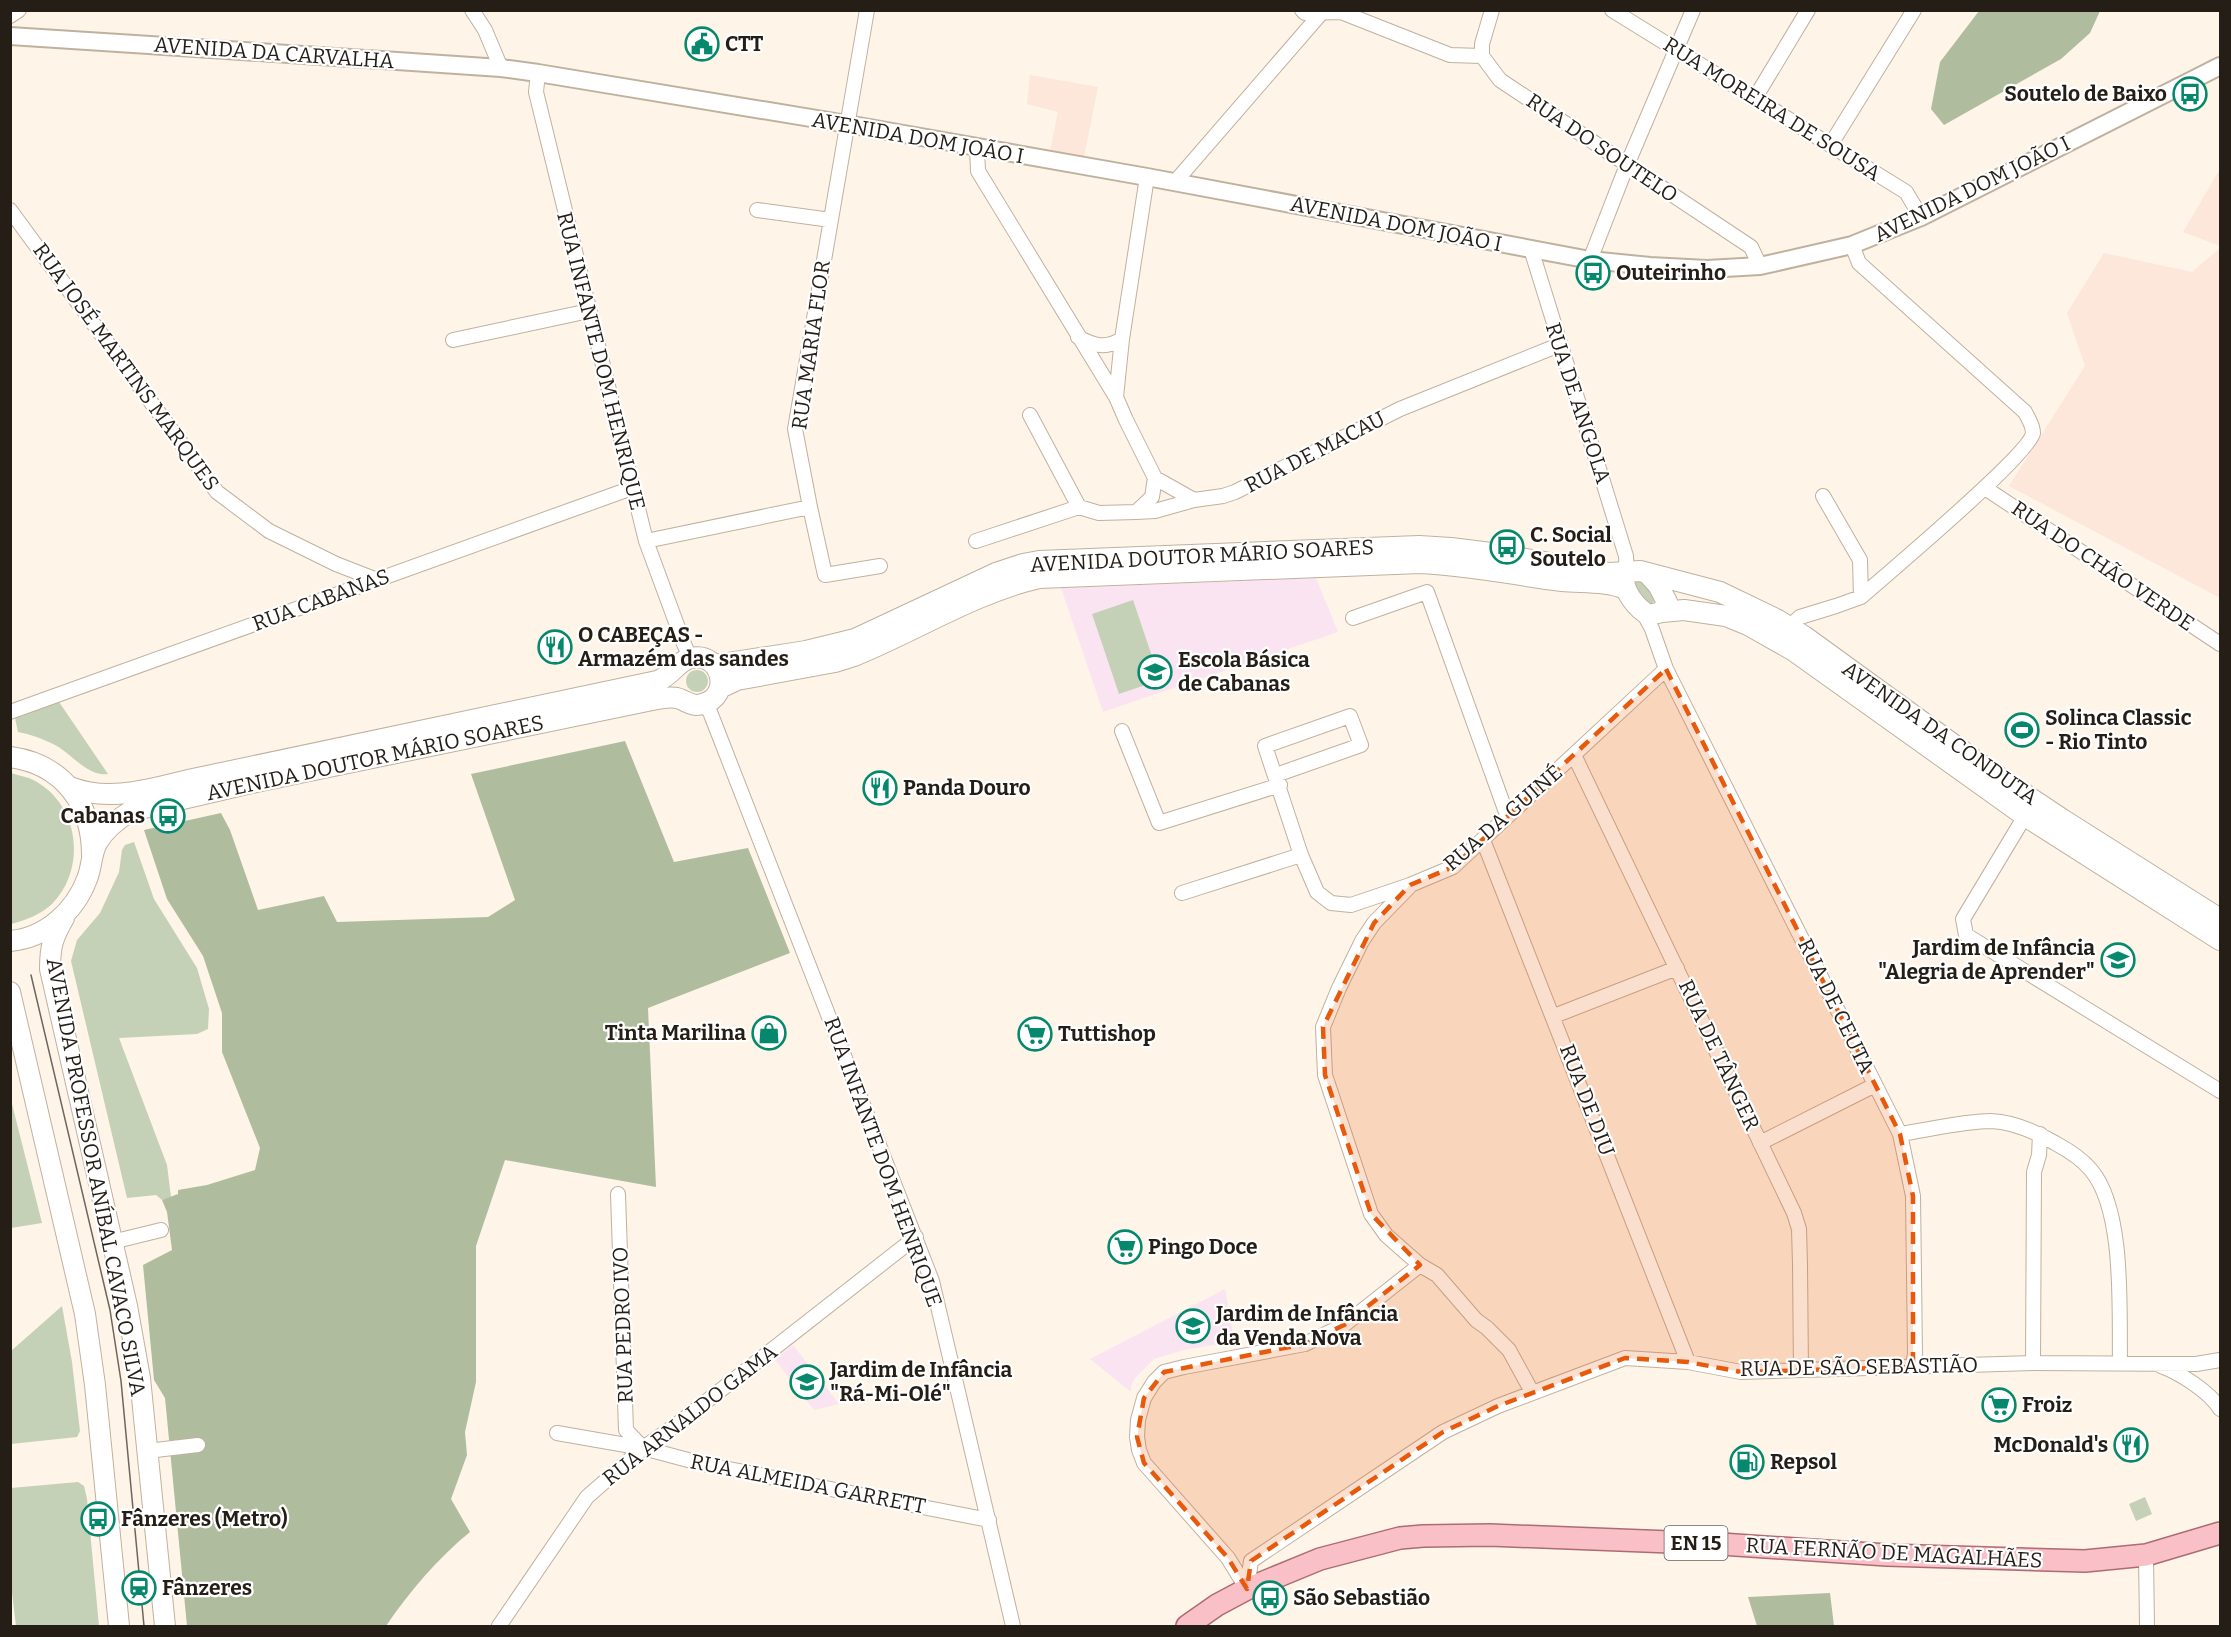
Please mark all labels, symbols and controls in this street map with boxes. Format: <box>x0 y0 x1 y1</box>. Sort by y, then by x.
public building icon: CTT <box>684 26 720 62</box>
place label: CTT <box>725 31 764 57</box>
street label: RUA MOREIRA DE SOUSA <box>1659 31 1886 187</box>
street label: AVENIDA DA CARVALHA <box>153 32 395 74</box>
bus stop icon: Soutelo de Baixo <box>2172 76 2208 112</box>
place label: Soutelo de Baixo <box>2004 81 2167 107</box>
street label: RUA DO SOUTELO <box>1521 88 1683 208</box>
street label: AVENIDA DOM JOÃO I <box>810 107 1026 169</box>
street label: AVENIDA DOM JOÃO I <box>1870 130 2074 248</box>
street label: AVENIDA DOM JOÃO I <box>1288 191 1504 257</box>
street label: RUA INFANTE DOM HENRIQUE <box>551 209 651 513</box>
street label: RUA JOSÉ MARTINS MARQUES <box>27 238 225 496</box>
bus stop icon: Outeirinho <box>1575 255 1611 291</box>
street label: RUA MARIA FLOR <box>786 258 836 431</box>
place label: Outeirinho <box>1616 260 1726 286</box>
street label: RUA DE ANGOLA <box>1540 319 1616 487</box>
street label: RUA DE MACAU <box>1240 405 1390 499</box>
street label: RUA DO CHÃO VERDE <box>2007 495 2199 637</box>
place label: C. Social Soutelo <box>1530 522 1612 572</box>
bus stop icon: C. Social Soutelo <box>1489 529 1525 565</box>
street label: AVENIDA DOUTOR MÁRIO SOARES <box>1029 534 1375 578</box>
street label: RUA CABANAS <box>249 563 393 637</box>
place label: O CABEÇAS - Armazém das sandes <box>578 622 789 672</box>
restaurant icon: O CABEÇAS - Armazém das sandes <box>537 629 573 665</box>
place label: Escola Básica de Cabanas <box>1178 647 1310 697</box>
school or university icon: Escola Básica de Cabanas <box>1137 654 1173 690</box>
street label: AVENIDA DA CONDUTA <box>1837 656 2043 810</box>
place label: Solinca Classic - Rio Tinto <box>2045 705 2192 755</box>
street label: AVENIDA DOUTOR MÁRIO SOARES <box>204 710 546 806</box>
sports icon: Solinca Classic - Rio Tinto <box>2004 712 2040 748</box>
street label: RUA DA GUINÉ <box>1438 759 1568 877</box>
restaurant icon: Panda Douro <box>862 770 898 806</box>
place label: Panda Douro <box>903 775 1031 801</box>
bus stop icon: Cabanas <box>150 798 186 834</box>
place label: Cabanas <box>61 803 145 829</box>
street label: RUA DE CEUTA <box>1792 934 1880 1078</box>
place label: Jardim de Infância "Alegria de Aprender" <box>1878 935 2095 985</box>
school or university icon: Jardim de Infância "Alegria de Aprender" <box>2100 942 2136 978</box>
street label: AVENIDA PROFESSOR ANÍBAL CAVACO SILVA <box>41 956 151 1398</box>
street label: RUA DE TÂNGER <box>1673 976 1765 1135</box>
street label: RUA INFANTE DOM HENRIQUE <box>818 1013 948 1311</box>
shop icon: Tinta Marilina <box>751 1015 787 1051</box>
supermarket icon: Tuttishop <box>1017 1016 1053 1052</box>
place label: Tinta Marilina <box>605 1020 746 1046</box>
place label: Tuttishop <box>1058 1021 1156 1047</box>
street label: RUA DE DIU <box>1554 1041 1620 1160</box>
supermarket icon: Pingo Doce <box>1107 1229 1143 1265</box>
place label: Pingo Doce <box>1148 1234 1258 1260</box>
street label: RUA PEDRO IVO <box>607 1246 639 1404</box>
place label: Jardim de Infância da Venda Nova <box>1215 1301 1399 1351</box>
school or university icon: Jardim de Infância da Venda Nova <box>1175 1308 1211 1344</box>
street label: RUA ARNALDO GAMA <box>597 1339 783 1491</box>
street label: RUA DE SÃO SEBASTIÃO <box>1740 1352 1978 1382</box>
place label: Jardim de Infância "Rá-Mi-Olé" <box>829 1357 1013 1407</box>
school or university icon: Jardim de Infância "Rá-Mi-Olé" <box>789 1364 825 1400</box>
supermarket icon: Froiz <box>1981 1387 2017 1423</box>
place label: Froiz <box>2022 1392 2072 1418</box>
restaurant icon: McDonald's <box>2113 1427 2149 1463</box>
place label: McDonald's <box>1993 1432 2108 1458</box>
fuel station icon: Repsol <box>1729 1444 1765 1480</box>
street label: RUA ALMEIDA GARRETT <box>688 1448 928 1520</box>
place label: Repsol <box>1770 1449 1837 1475</box>
bus stop icon: Fânzeres (Metro) <box>80 1501 116 1537</box>
place label: Fânzeres (Metro) <box>121 1506 288 1532</box>
road number: EN 15 <box>1664 1526 1728 1560</box>
street label: RUA FERNÃO DE MAGALHÃES <box>1745 1532 2043 1574</box>
station icon: Fânzeres <box>121 1570 157 1606</box>
place label: Fânzeres <box>162 1575 252 1601</box>
bus stop icon: São Sebastião <box>1252 1580 1288 1616</box>
place label: São Sebastião <box>1293 1585 1430 1611</box>

